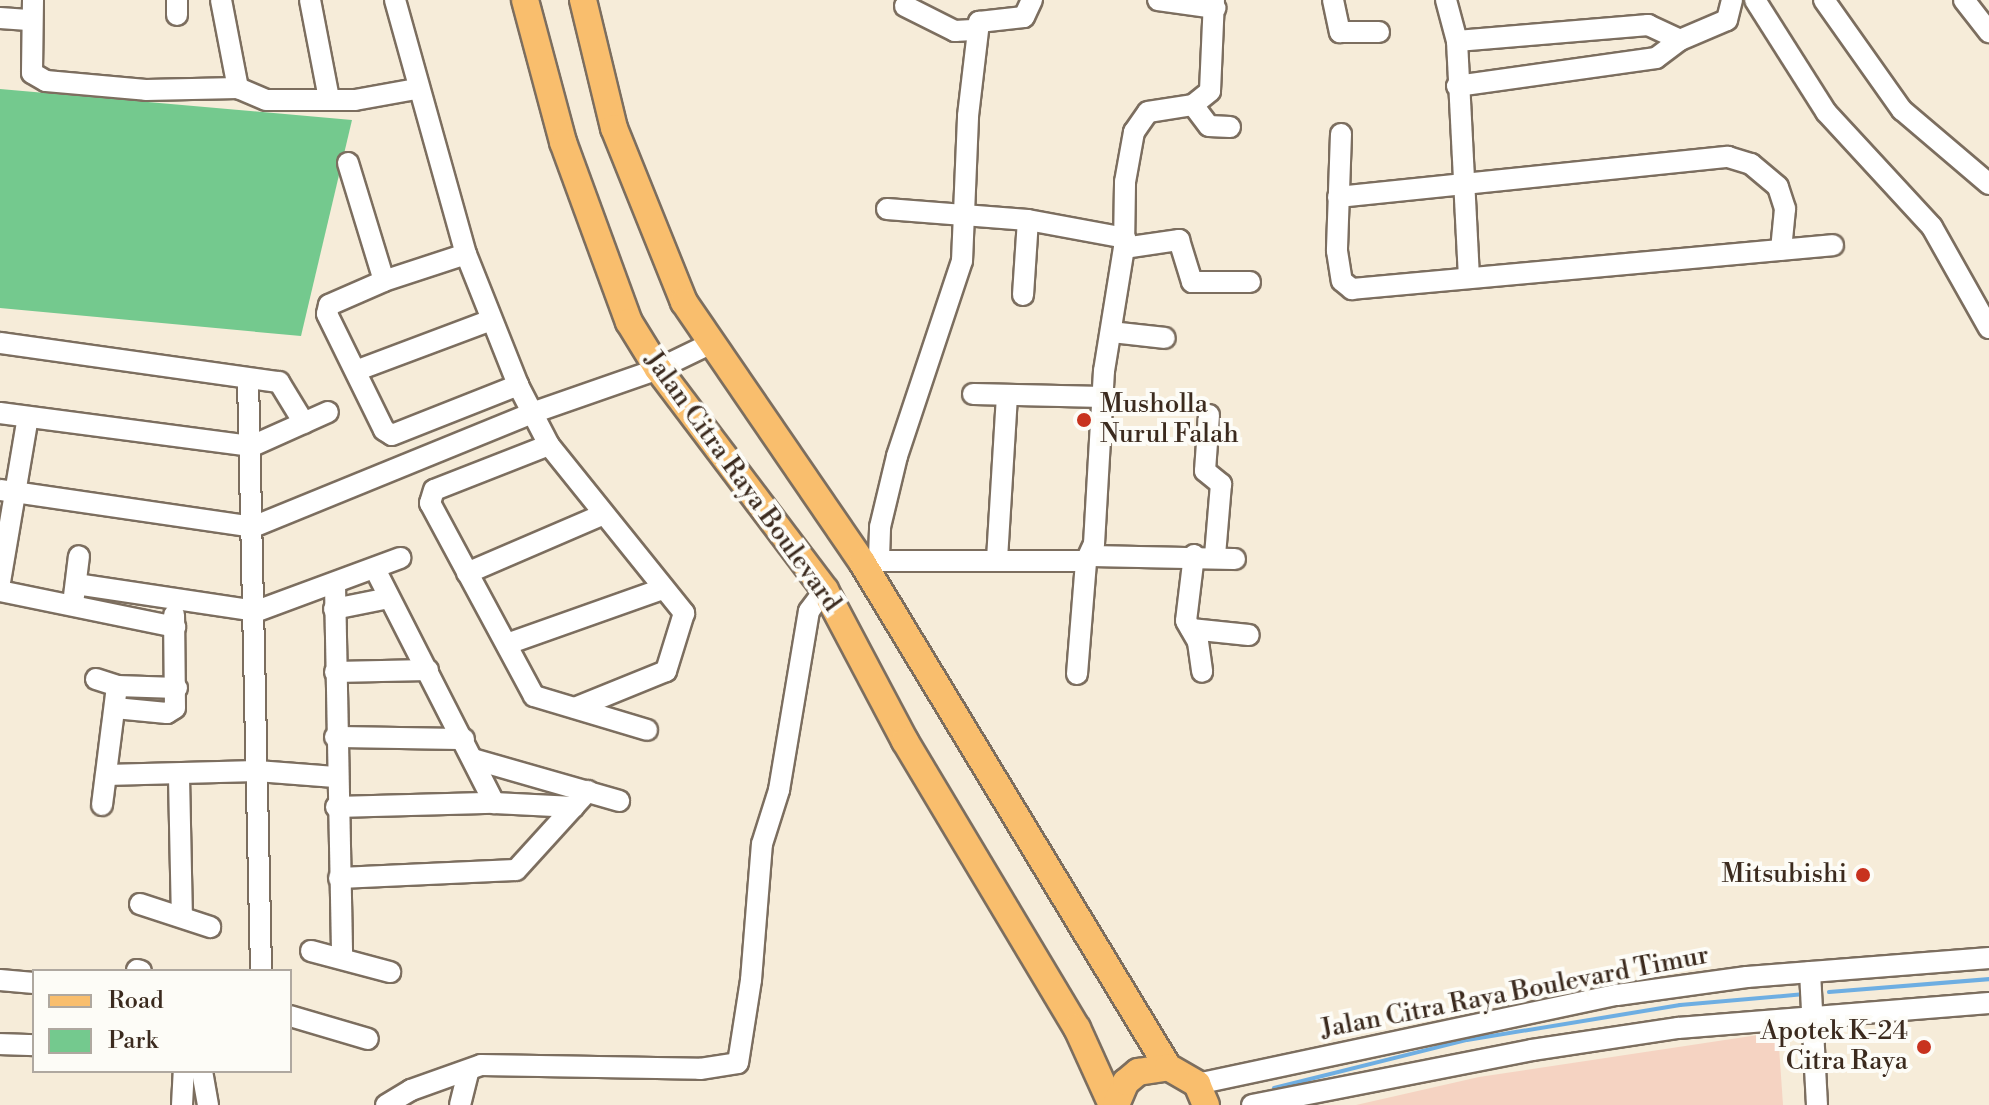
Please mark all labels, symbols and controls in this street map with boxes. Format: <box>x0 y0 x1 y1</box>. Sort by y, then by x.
street label: Jalan Citra Raya Boulevard <box>637 346 847 618</box>
place label: Musholla Nurul Falah <box>1100 389 1239 450</box>
marker: Musholla Nurul Falah <box>1075 411 1093 429</box>
place label: Mitsubishi <box>1721 859 1847 891</box>
marker: Mitsubishi <box>1854 866 1872 884</box>
street label: Jalan Citra Raya Boulevard Timur <box>1318 940 1712 1046</box>
legend <box>32 969 292 1073</box>
text: Road <box>108 986 164 1016</box>
place label: Apotek K-24 Citra Raya <box>1760 1016 1908 1078</box>
text: Park <box>108 1026 158 1056</box>
marker: Apotek K-24 Citra Raya <box>1915 1038 1933 1056</box>

